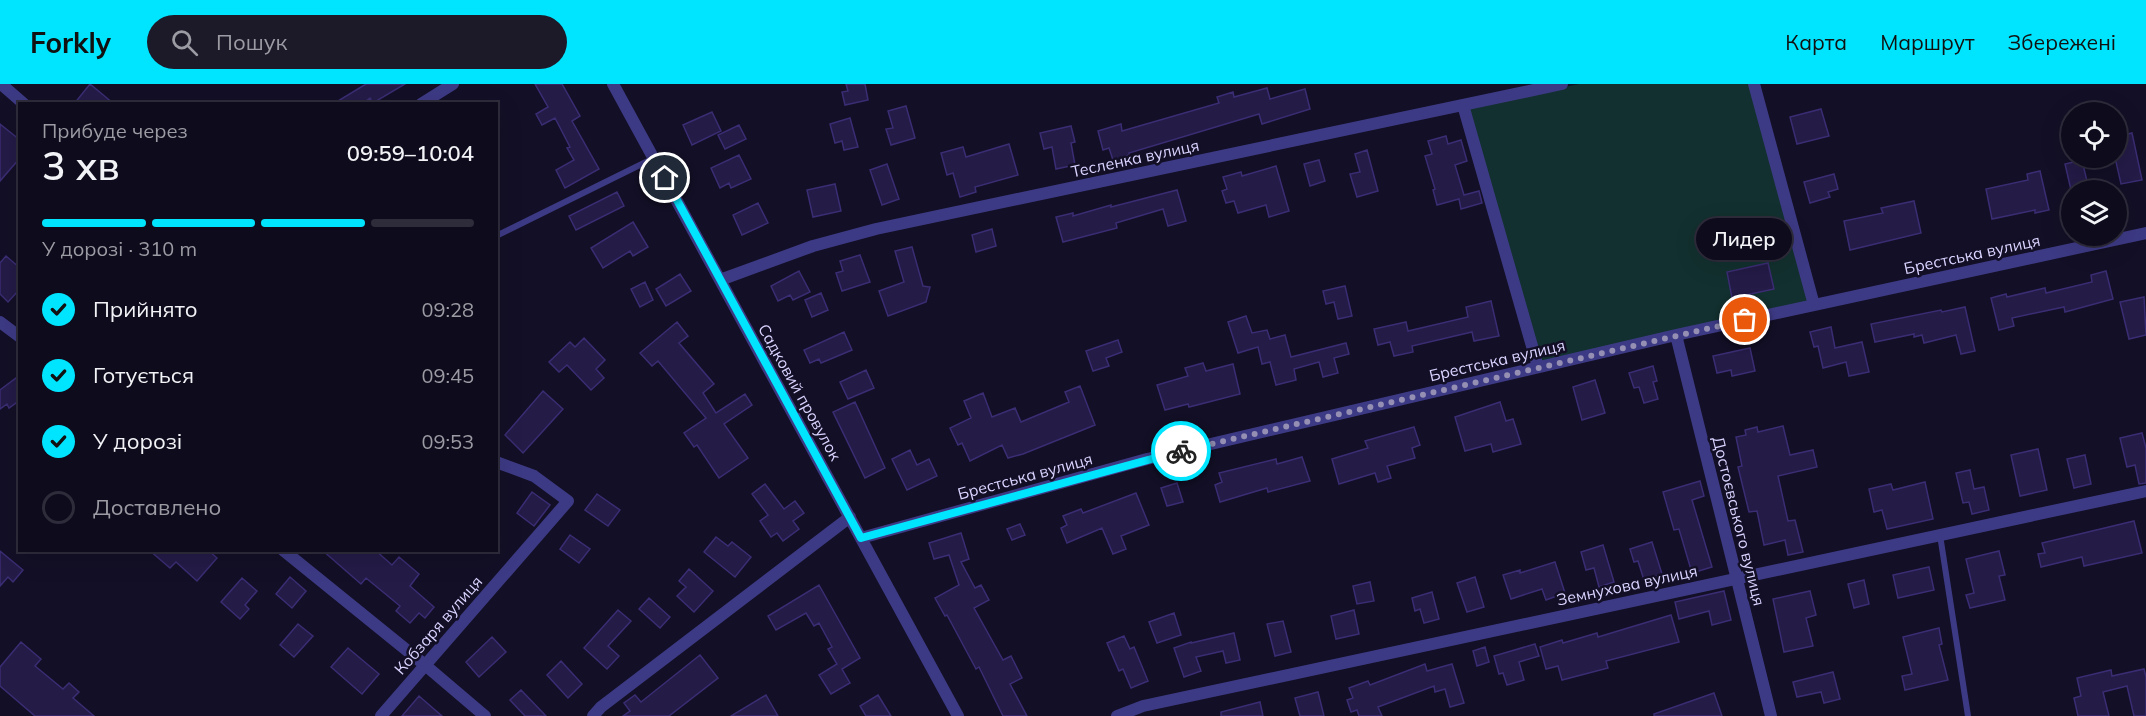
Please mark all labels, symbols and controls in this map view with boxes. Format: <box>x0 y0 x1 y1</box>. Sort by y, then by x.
search box <box>147 15 567 69</box>
text: Forkly <box>30 25 111 60</box>
icon: search <box>168 26 201 59</box>
text: Пошук <box>216 28 287 56</box>
text: Карта <box>1785 29 1847 55</box>
text: Маршрут <box>1880 29 1975 55</box>
text: Збережені <box>2008 29 2116 55</box>
map controls <box>2061 102 2127 246</box>
button: locate <box>2061 102 2127 168</box>
text: Прибуде через <box>42 118 188 143</box>
street label: Тесленка вулиця <box>1069 135 1201 181</box>
text: 09:59–10:04 <box>347 139 474 167</box>
text: 3 хв <box>42 141 120 190</box>
pin <box>639 152 690 203</box>
icon: home <box>648 161 681 194</box>
button: layers <box>2061 180 2127 246</box>
callout: Лидер <box>1697 218 1793 260</box>
text: Лидер <box>1712 226 1776 251</box>
street label: Брестська вулиця <box>1902 230 2042 278</box>
text: У дорозі · 310 m <box>42 236 197 261</box>
icon: check <box>42 293 75 326</box>
pin <box>1719 294 1770 345</box>
text: Прийнято <box>93 295 197 323</box>
text: 09:28 <box>421 297 474 322</box>
icon: bag <box>1728 303 1761 336</box>
street label: Садковий провулок <box>754 320 846 464</box>
street label: Брестська вулиця <box>1427 335 1567 385</box>
icon: check <box>42 359 75 392</box>
text: Готується <box>93 361 194 389</box>
text: 09:45 <box>421 363 474 388</box>
courier <box>1151 421 1211 481</box>
icon: check <box>42 425 75 458</box>
text: У дорозі <box>93 427 182 455</box>
text: 09:53 <box>421 429 474 454</box>
street label: Достоєвського вулиця <box>1708 434 1770 608</box>
icon: bike <box>1165 435 1198 468</box>
street label: Брестська вулиця <box>955 448 1095 504</box>
text: Доставлено <box>93 493 221 521</box>
street label: Земнухова вулиця <box>1555 560 1699 610</box>
street label: Кобзаря вулиця <box>390 572 486 678</box>

